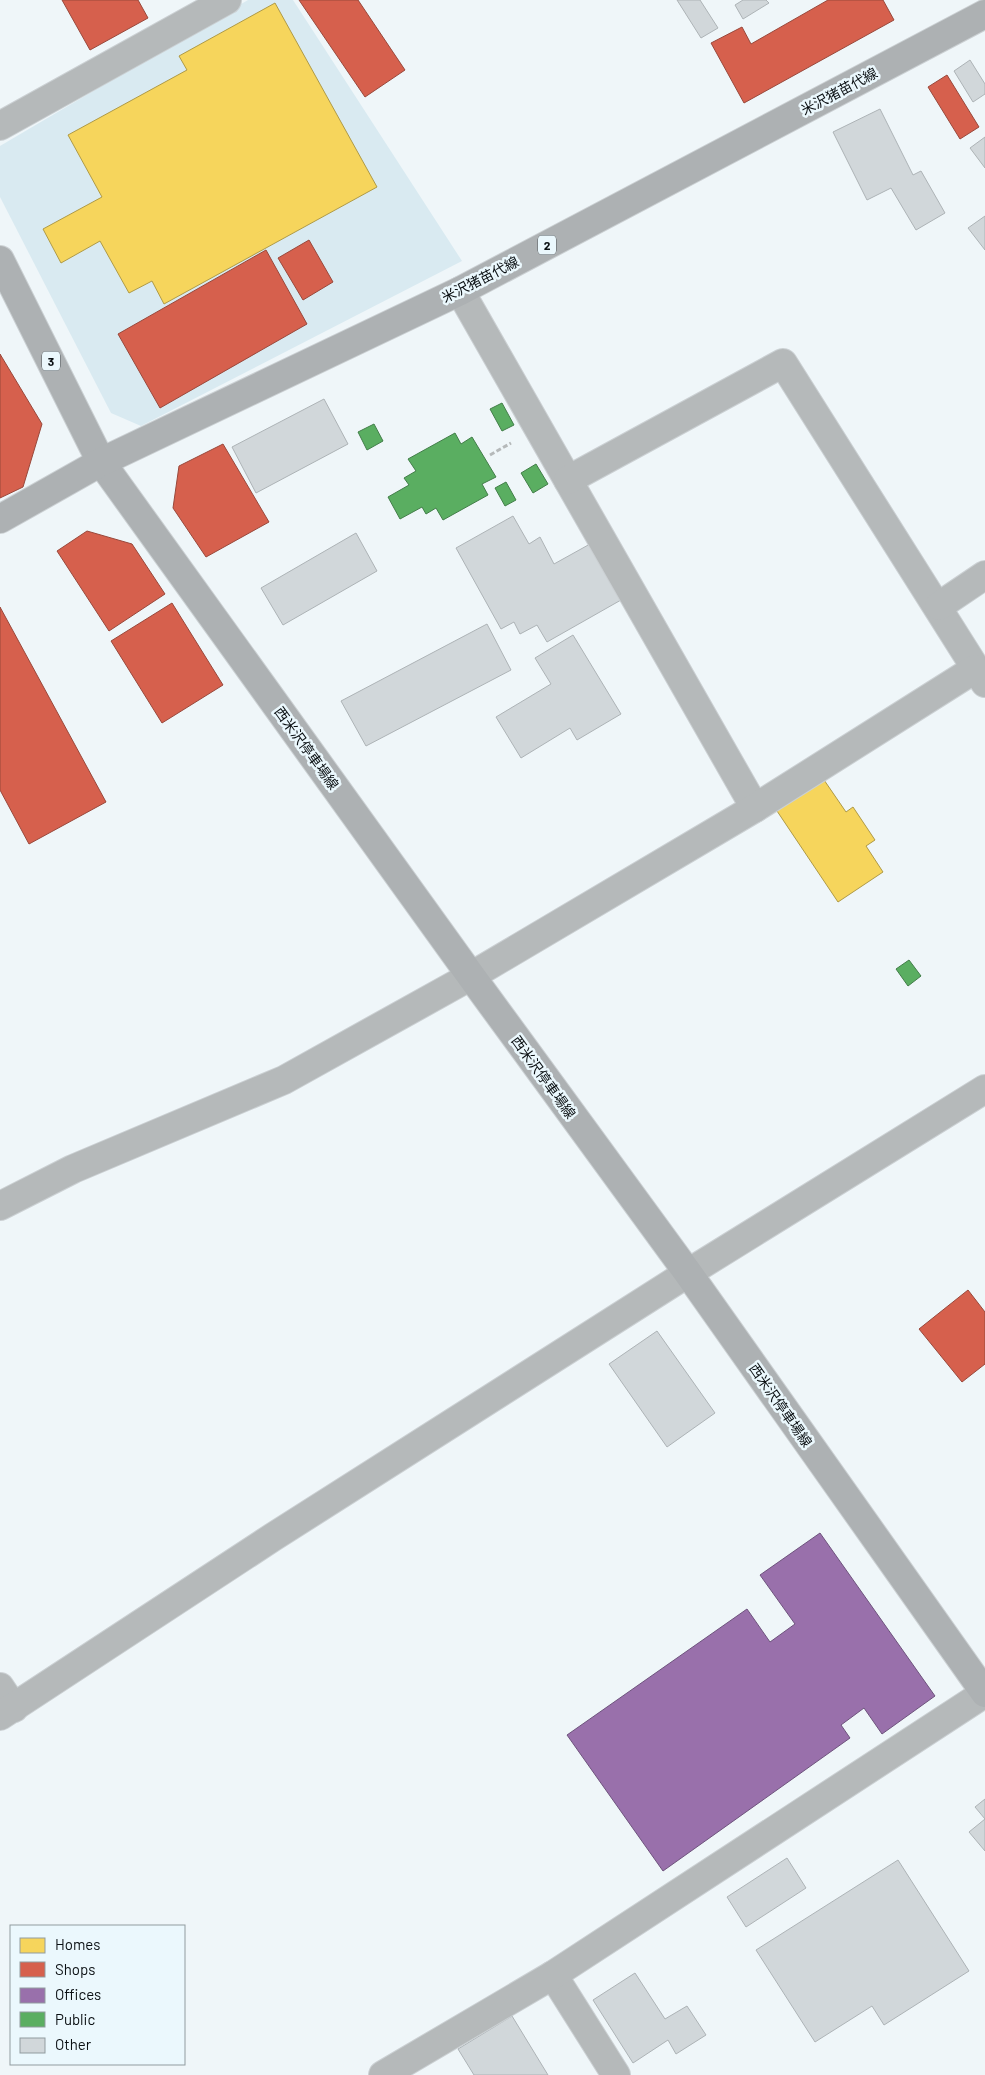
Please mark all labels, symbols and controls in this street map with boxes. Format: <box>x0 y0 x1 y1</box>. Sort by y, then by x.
street label: 米沢猪苗代線 <box>798 64 880 118</box>
road number: 2 <box>538 236 556 254</box>
street label: 米沢猪苗代線 <box>439 252 521 306</box>
road number: 3 <box>42 352 60 371</box>
street label: 西米沢停車場線 <box>271 703 343 793</box>
street label: 西米沢停車場線 <box>508 1032 580 1122</box>
street label: 西米沢停車場線 <box>746 1360 816 1450</box>
legend <box>10 1925 185 2065</box>
text: Homes <box>55 1935 100 1953</box>
text: Shops <box>55 1960 95 1978</box>
text: Offices <box>55 1985 101 2003</box>
text: Public <box>55 2010 95 2028</box>
text: Other <box>55 2035 92 2053</box>

